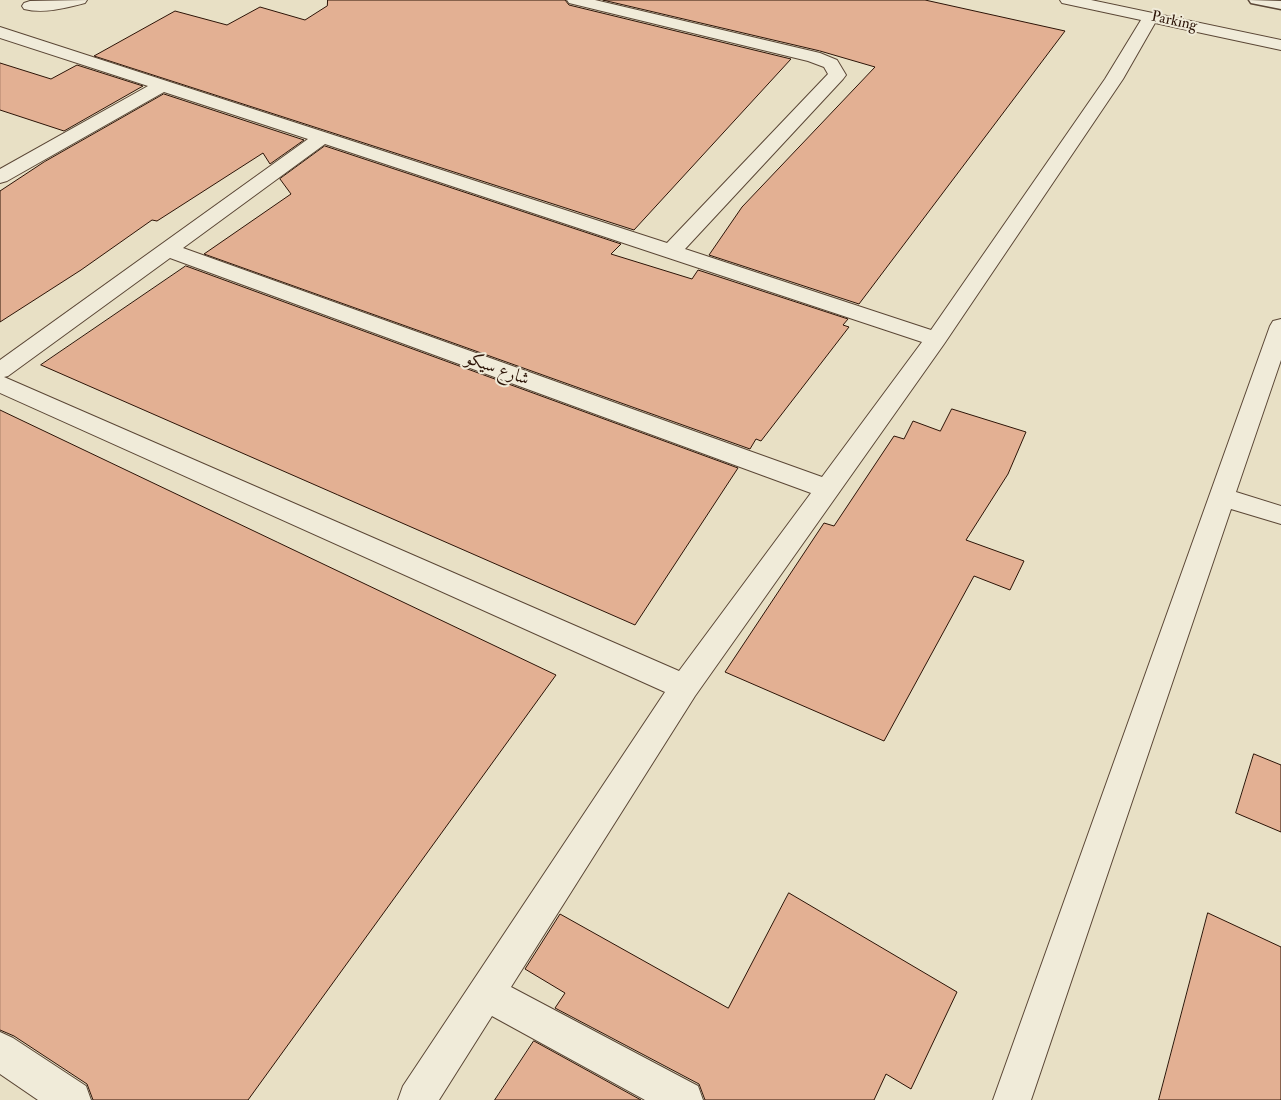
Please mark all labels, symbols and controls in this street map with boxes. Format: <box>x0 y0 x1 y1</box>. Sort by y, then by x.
street label: Parking <box>1149 8 1199 36</box>
street label: شارع سيكو <box>462 348 532 392</box>

